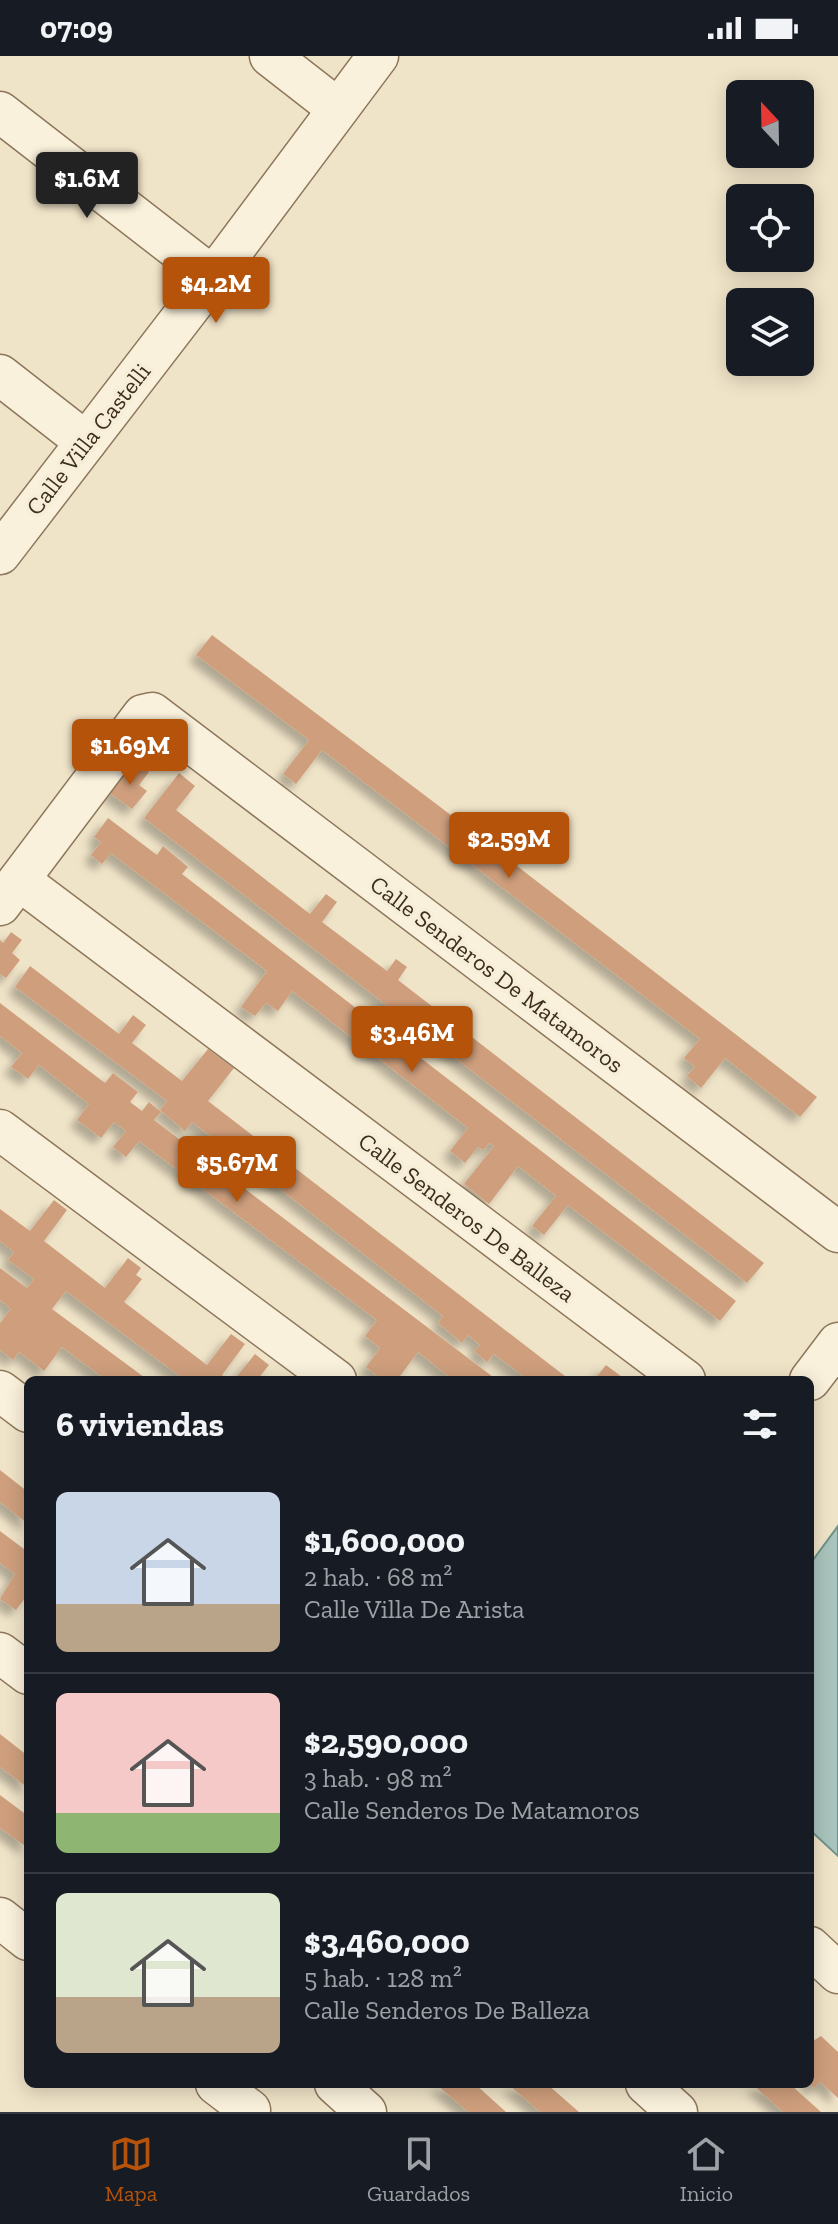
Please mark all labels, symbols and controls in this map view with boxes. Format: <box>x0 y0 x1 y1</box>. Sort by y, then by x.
text: 07:09 <box>40 10 113 46</box>
north arrow <box>726 80 814 168</box>
map controls <box>726 80 814 376</box>
pin: $1.6M <box>31 152 143 220</box>
text: $1.6M <box>54 162 120 194</box>
button: locate <box>726 184 814 272</box>
pin: $4.2M <box>160 257 272 325</box>
text: $4.2M <box>181 267 251 299</box>
button: layers <box>726 288 814 376</box>
street label: Calle Villa Castelli <box>20 357 156 521</box>
pin: $1.69M <box>65 719 195 787</box>
text: $1.69M <box>90 729 170 761</box>
pin: $2.59M <box>444 812 574 880</box>
text: $2.59M <box>467 822 551 854</box>
street label: Calle Senderos De Matamoros <box>365 869 629 1079</box>
pin: $3.46M <box>347 1006 477 1074</box>
text: $3.46M <box>370 1016 454 1048</box>
street label: Calle Senderos De Balleza <box>353 1126 581 1308</box>
pin: $5.67M <box>172 1136 302 1204</box>
text: $5.67M <box>196 1146 278 1178</box>
icon: filters <box>738 1402 782 1446</box>
text: 6 viviendas <box>56 1404 224 1445</box>
text: $1,600,000 <box>304 1520 465 1561</box>
icon: home <box>120 1524 216 1620</box>
text: 2 hab. · 68 m² <box>304 1561 452 1593</box>
text: Calle Villa De Arista <box>304 1593 525 1625</box>
text: $2,590,000 <box>304 1721 468 1762</box>
icon: home <box>120 1725 216 1821</box>
text: 3 hab. · 98 m² <box>304 1762 452 1794</box>
text: Calle Senderos De Matamoros <box>304 1794 640 1826</box>
text: $3,460,000 <box>304 1921 470 1962</box>
icon: home <box>120 1925 216 2021</box>
text: 5 hab. · 128 m² <box>304 1962 462 1994</box>
text: Calle Senderos De Balleza <box>304 1994 590 2026</box>
tab: Mapa <box>105 2132 157 2207</box>
tab: Guardados <box>367 2132 470 2207</box>
tab: Inicio <box>680 2132 733 2207</box>

